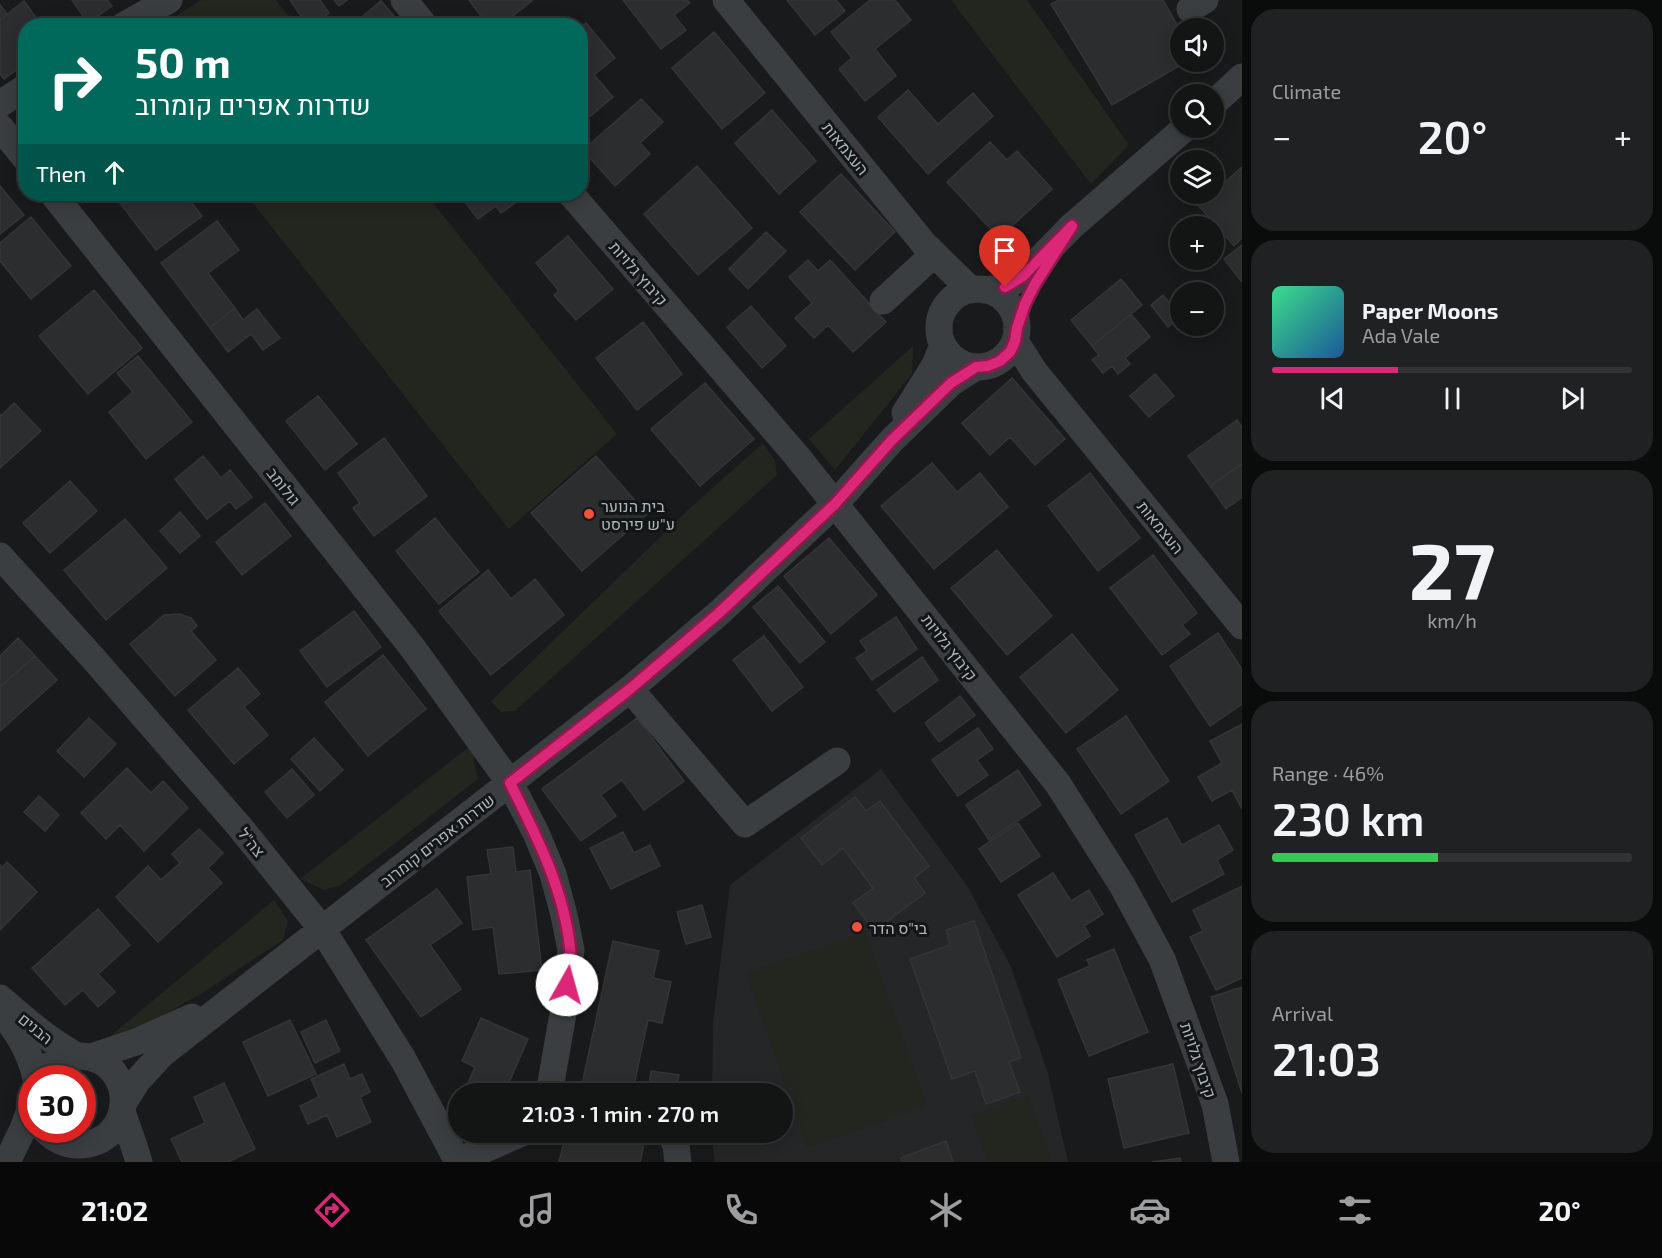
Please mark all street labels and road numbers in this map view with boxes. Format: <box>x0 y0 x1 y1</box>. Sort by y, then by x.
street label: העצמאות <box>819 118 873 178</box>
street label: קיבוץ גלויות <box>606 237 672 309</box>
street label: גולומב <box>263 463 305 509</box>
street label: העצמאות <box>1134 497 1188 557</box>
street label: קיבוץ גלויות <box>918 610 982 684</box>
street label: שדרות אפרים קומרוב <box>376 790 498 890</box>
street label: צה"ל <box>235 824 270 861</box>
street label: הבנים <box>15 1008 57 1048</box>
street label: קיבוץ גלויות <box>1177 1020 1221 1100</box>

